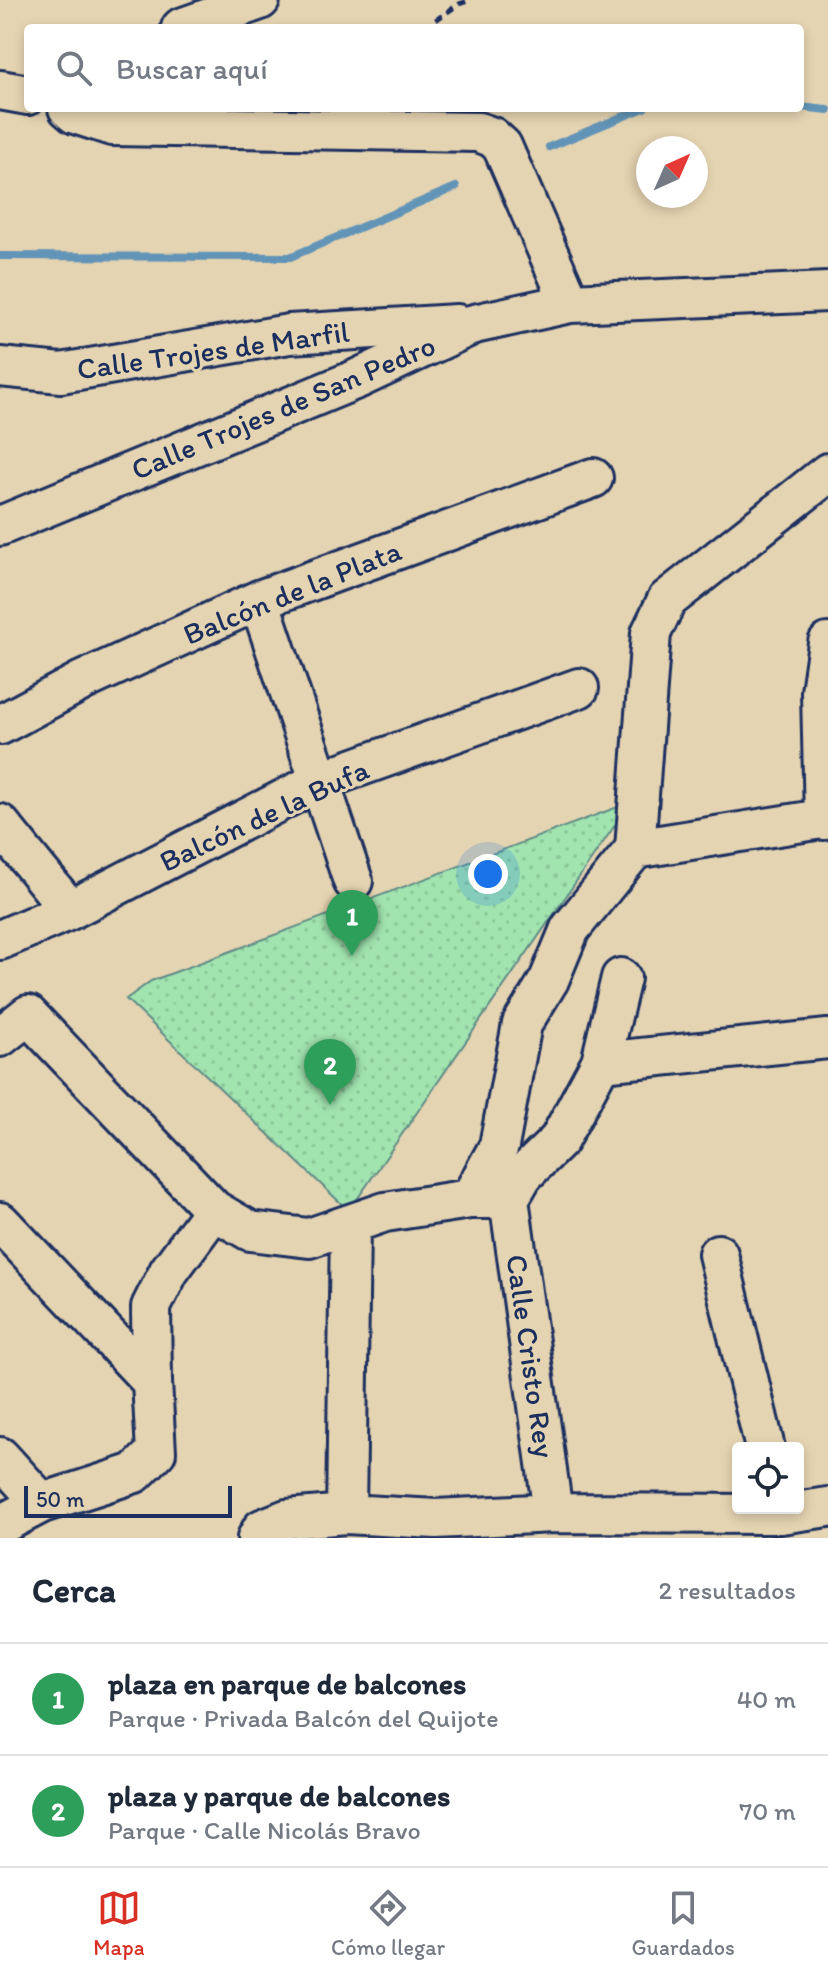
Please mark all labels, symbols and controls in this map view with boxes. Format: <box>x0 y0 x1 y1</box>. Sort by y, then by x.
search box <box>24 24 804 112</box>
icon: search <box>52 46 96 90</box>
text: Buscar aquí <box>116 50 268 87</box>
north arrow <box>636 136 708 208</box>
street label: Calle Trojes de Marfil <box>74 312 352 387</box>
street label: Calle Trojes de San Pedro <box>125 326 441 488</box>
street label: Balcón de la Plata <box>178 531 407 653</box>
street label: Balcón de la Bufa <box>153 750 375 880</box>
your location <box>468 854 508 894</box>
pin: 1 <box>326 890 378 956</box>
pin: 2 <box>304 1039 356 1105</box>
street label: Calle Cristo Rey <box>498 1252 564 1460</box>
map controls <box>732 1442 804 1514</box>
button: locate <box>732 1442 804 1514</box>
scale bar <box>24 1482 232 1518</box>
text: 50 m <box>36 1486 85 1513</box>
text: Cerca <box>32 1570 116 1611</box>
text: 2 resultados <box>658 1574 796 1606</box>
text: plaza en parque de balcones <box>108 1665 466 1702</box>
text: 1 <box>52 1683 64 1715</box>
text: 40 m <box>737 1683 796 1715</box>
text: Parque · Privada Balcón del Quijote <box>108 1702 499 1734</box>
text: plaza y parque de balcones <box>108 1777 450 1814</box>
text: 2 <box>51 1795 65 1827</box>
text: 70 m <box>739 1795 796 1827</box>
text: Parque · Calle Nicolás Bravo <box>108 1814 421 1846</box>
tab: Mapa <box>93 1886 145 1961</box>
tab: Cómo llegar <box>331 1886 445 1961</box>
tab: Guardados <box>632 1886 735 1961</box>

